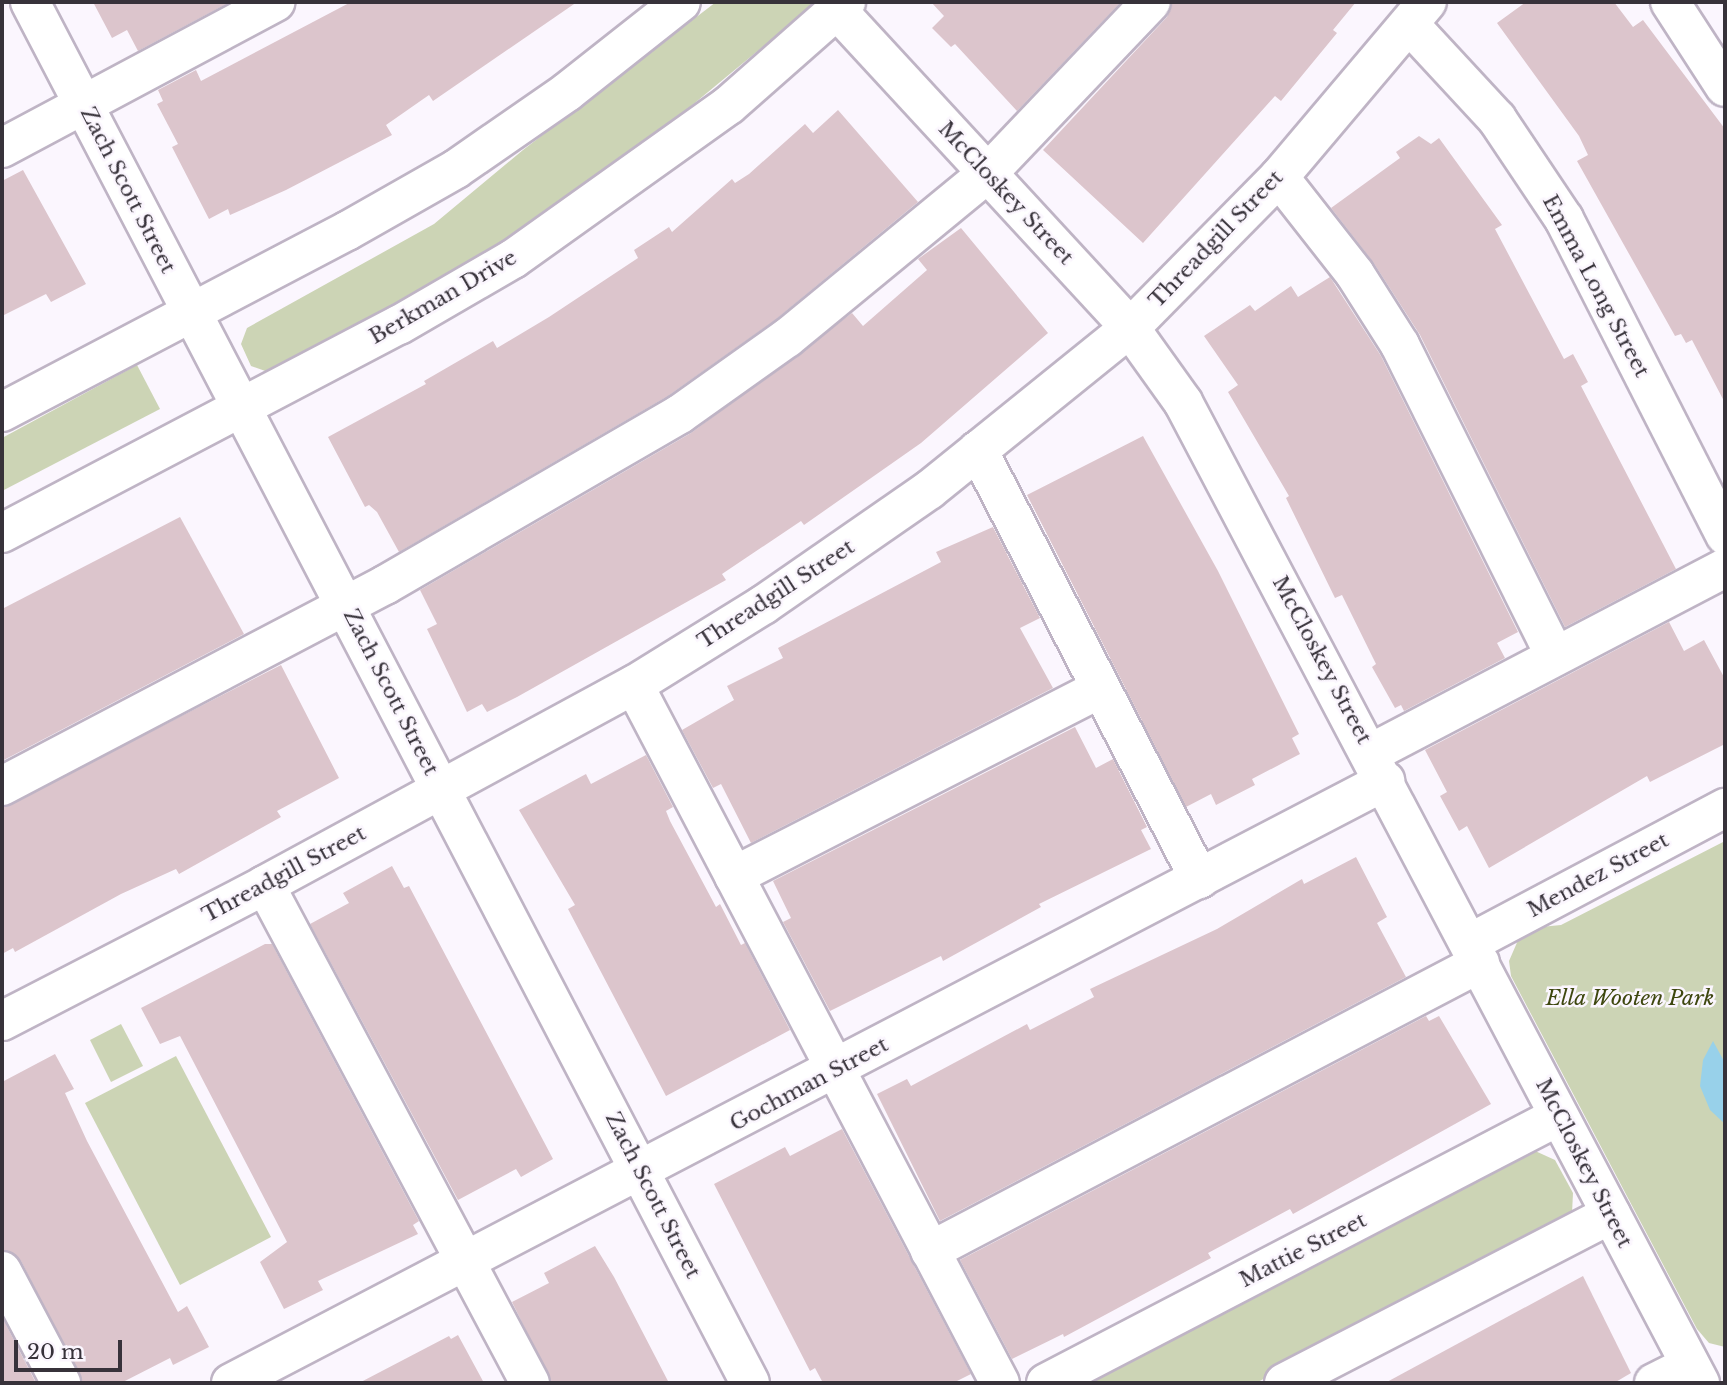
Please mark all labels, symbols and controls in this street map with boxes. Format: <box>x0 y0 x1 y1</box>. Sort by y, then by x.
street label: Zach Scott Street <box>75 103 181 277</box>
street label: McCloskey Street <box>933 116 1079 270</box>
street label: Threadgill Street <box>1144 165 1288 313</box>
street label: Emma Long Street <box>1537 190 1655 382</box>
street label: Berkman Drive <box>365 245 521 349</box>
street label: Threadgill Street <box>693 534 859 654</box>
street label: McCloskey Street <box>1267 571 1377 749</box>
street label: Zach Scott Street <box>338 605 444 779</box>
street label: Threadgill Street <box>198 820 370 928</box>
street label: Mendez Street <box>1523 827 1673 923</box>
park label: Ella Wooten Park <box>1545 985 1715 1011</box>
street label: Gochman Street <box>726 1032 892 1136</box>
street label: McCloskey Street <box>1530 1074 1638 1252</box>
street label: Zach Scott Street <box>600 1108 706 1282</box>
street label: Mattie Street <box>1235 1207 1371 1293</box>
scale bar <box>18 1326 126 1370</box>
text: 20 m <box>27 1339 84 1365</box>

